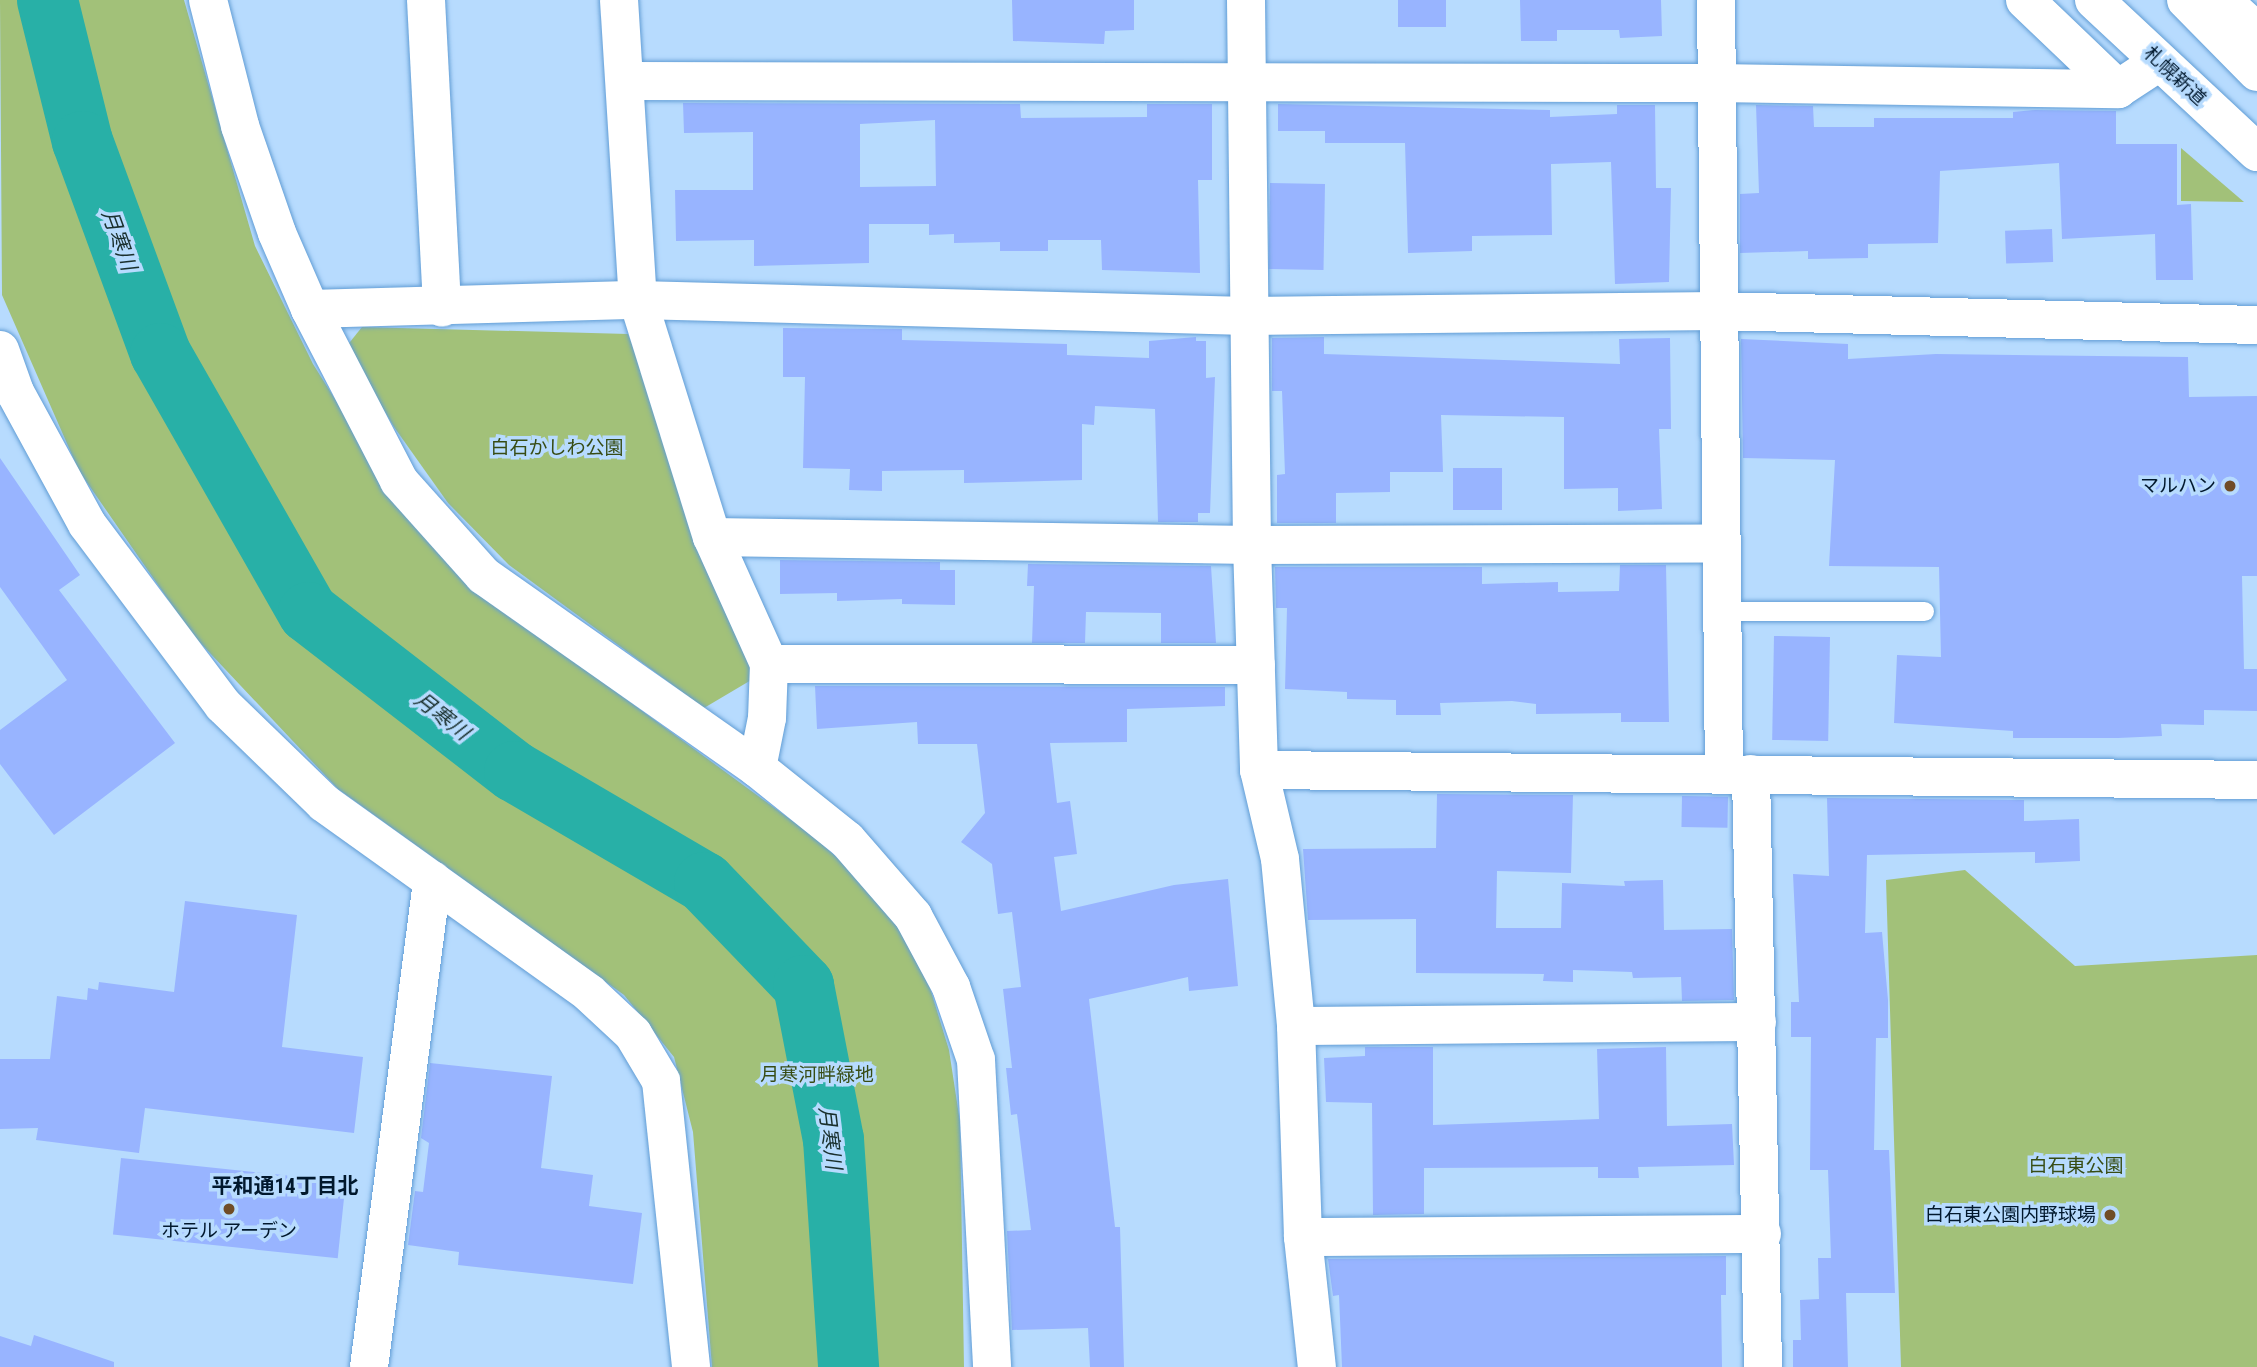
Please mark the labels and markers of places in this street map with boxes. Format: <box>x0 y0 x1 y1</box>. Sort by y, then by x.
place label: マルハン <box>2140 475 2216 497</box>
marker: マルハン <box>2222 478 2238 494</box>
marker: ホテル アーデン <box>221 1201 237 1217</box>
place label: 白石東公園内野球場 <box>1925 1204 2096 1226</box>
marker: 白石東公園内野球場 <box>2102 1207 2118 1223</box>
place label: ホテル アーデン <box>161 1220 297 1242</box>

